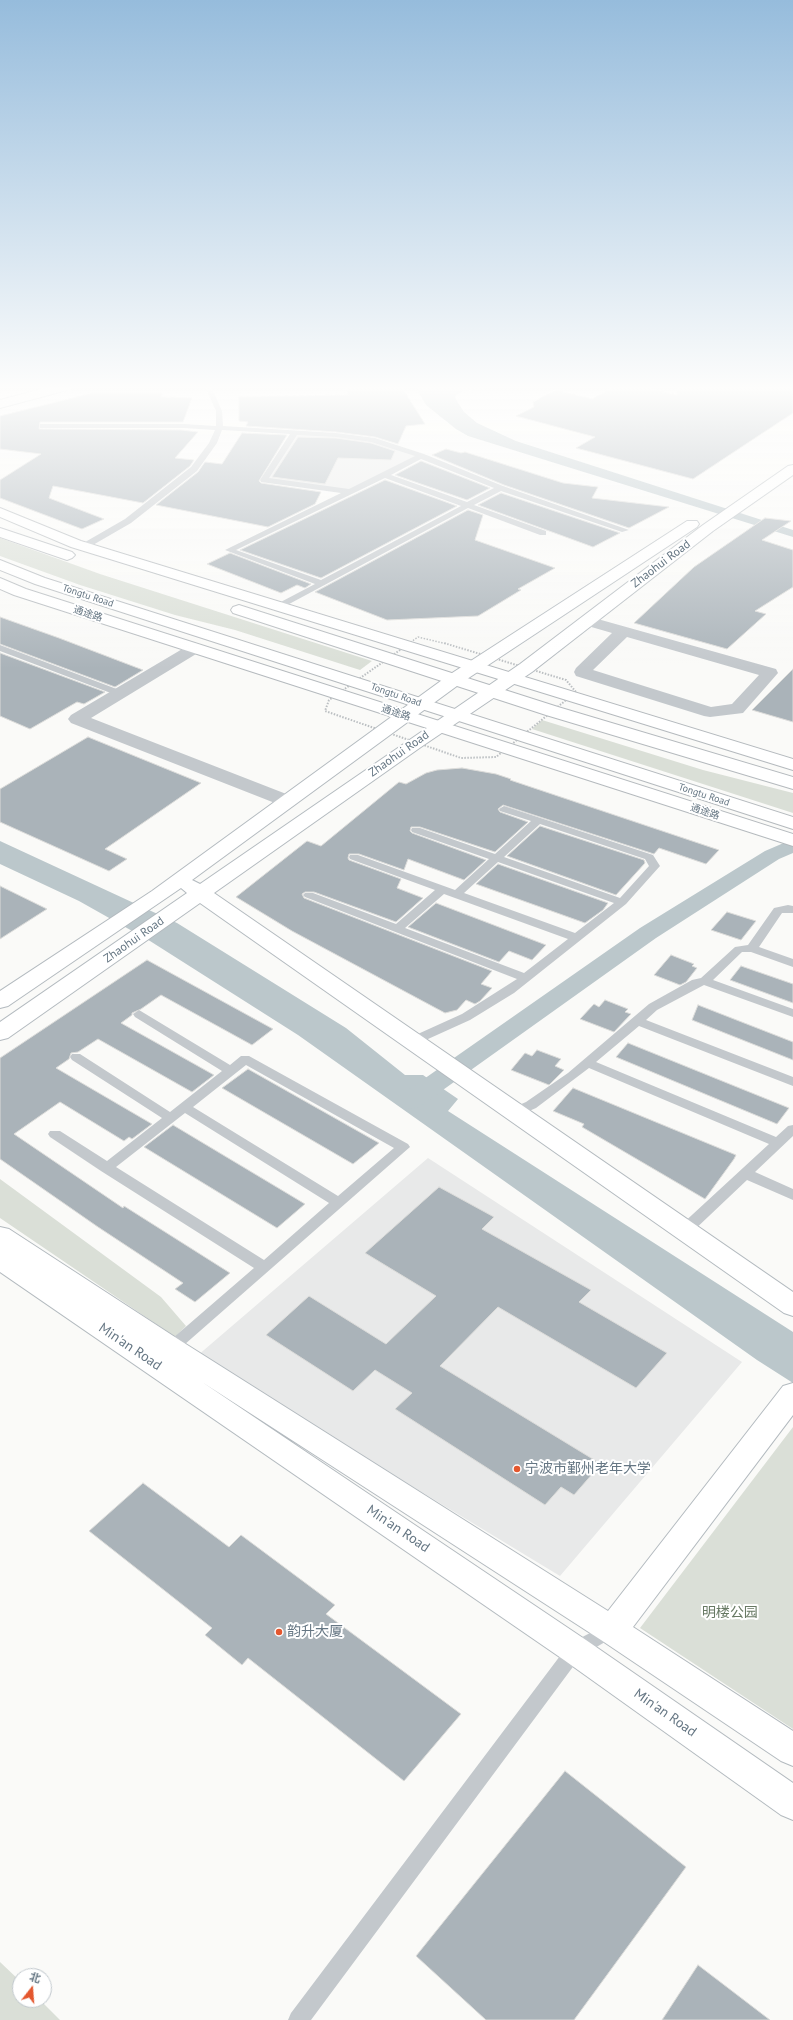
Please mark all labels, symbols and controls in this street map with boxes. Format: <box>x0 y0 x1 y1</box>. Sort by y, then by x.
street label: Zhaohui Road <box>629 537 693 591</box>
street label: Tongtu Road <box>61 582 115 610</box>
street label: 通途路 <box>72 604 104 624</box>
street label: Tongtu Road <box>369 681 423 709</box>
street label: 通途路 <box>380 703 412 723</box>
street label: Zhaohui Road <box>366 728 432 780</box>
street label: Tongtu Road <box>677 781 731 809</box>
street label: 通途路 <box>689 802 721 822</box>
street label: Zhaohui Road <box>101 914 167 966</box>
street label: Min'an Road <box>95 1320 165 1374</box>
place label: 宁波市鄞州老年大学 <box>525 1461 651 1477</box>
marker: 宁波市鄞州老年大学 <box>512 1464 522 1474</box>
street label: Min'an Road <box>363 1502 433 1556</box>
park label: 明楼公园 <box>702 1605 758 1621</box>
place label: 韵升大厦 <box>287 1624 343 1640</box>
marker: 韵升大厦 <box>274 1627 284 1637</box>
street label: Min'an Road <box>630 1685 700 1741</box>
north arrow <box>12 1968 52 2008</box>
text: 北 <box>28 1969 43 1986</box>

